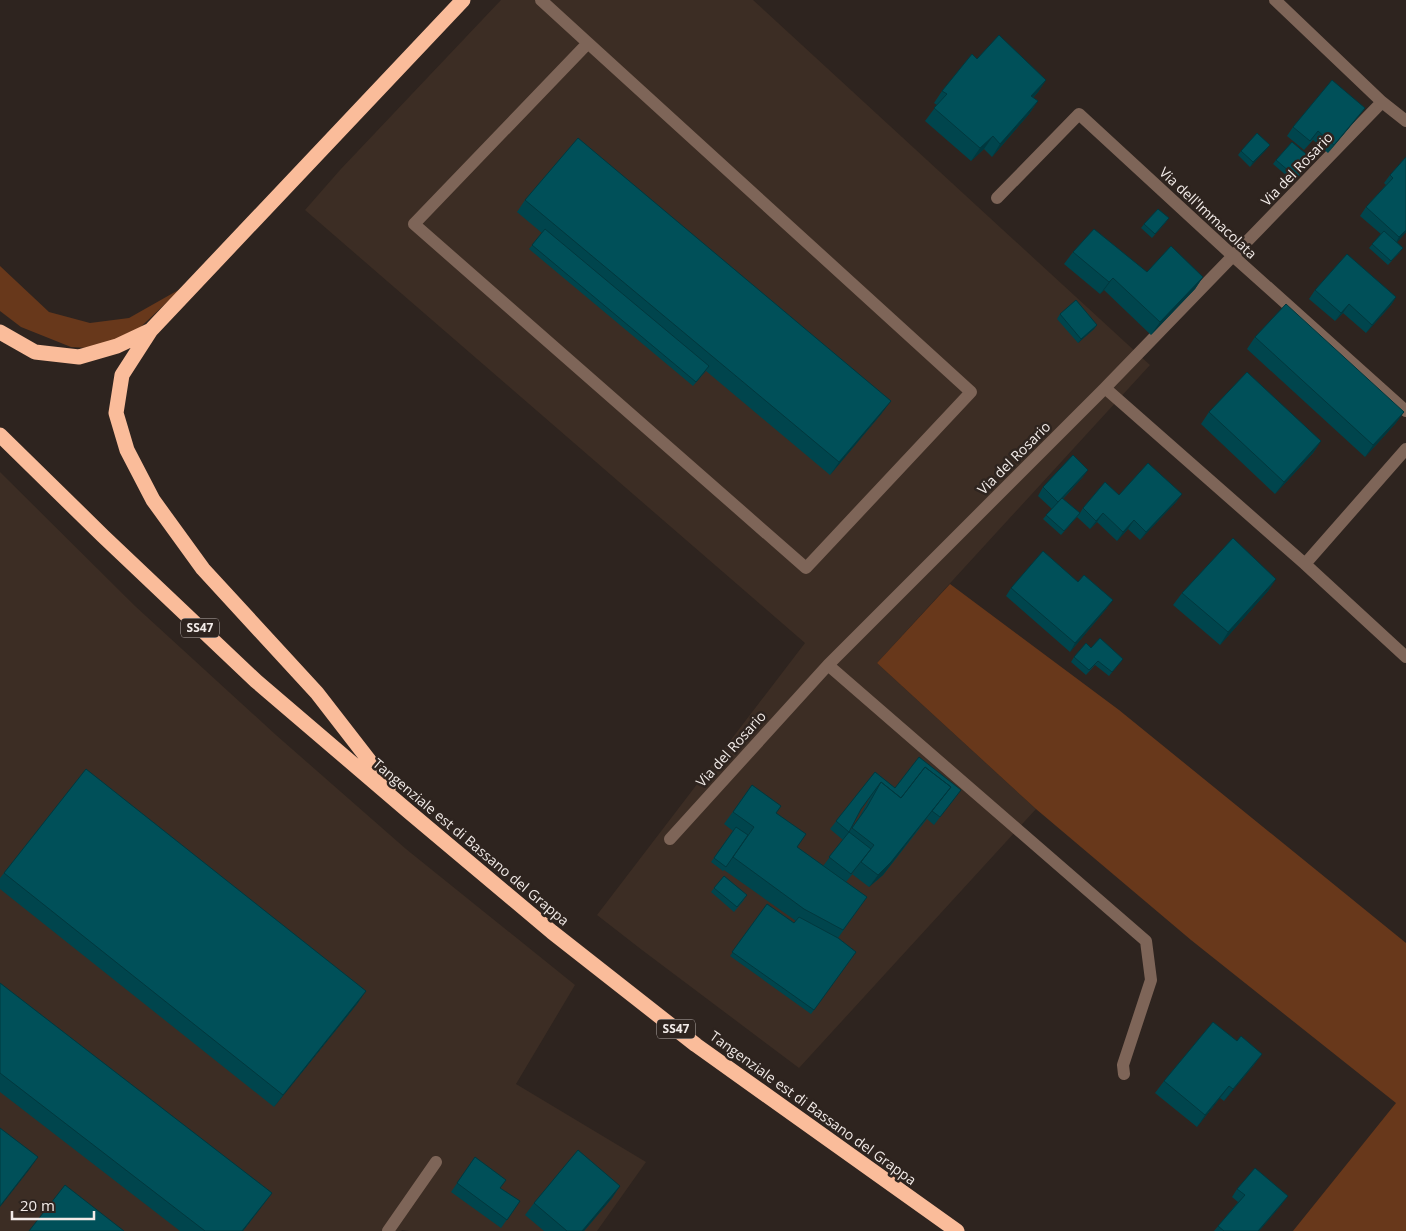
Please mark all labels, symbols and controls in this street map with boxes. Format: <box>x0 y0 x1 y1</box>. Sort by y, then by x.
street label: Via del Rosario <box>1256 127 1337 210</box>
street label: Via dell'Immacolata <box>1156 162 1261 263</box>
street label: Via del Rosario <box>973 417 1054 498</box>
road number: SS47 <box>181 618 219 638</box>
street label: Via del Rosario <box>691 707 770 791</box>
street label: Tangenziale est di Bassano del Grappa <box>369 754 573 929</box>
road number: SS47 <box>657 1020 695 1038</box>
street label: Tangenziale est di Bassano del Grappa <box>706 1026 920 1189</box>
scale bar <box>12 1188 95 1220</box>
text: 20 m <box>20 1195 55 1215</box>

